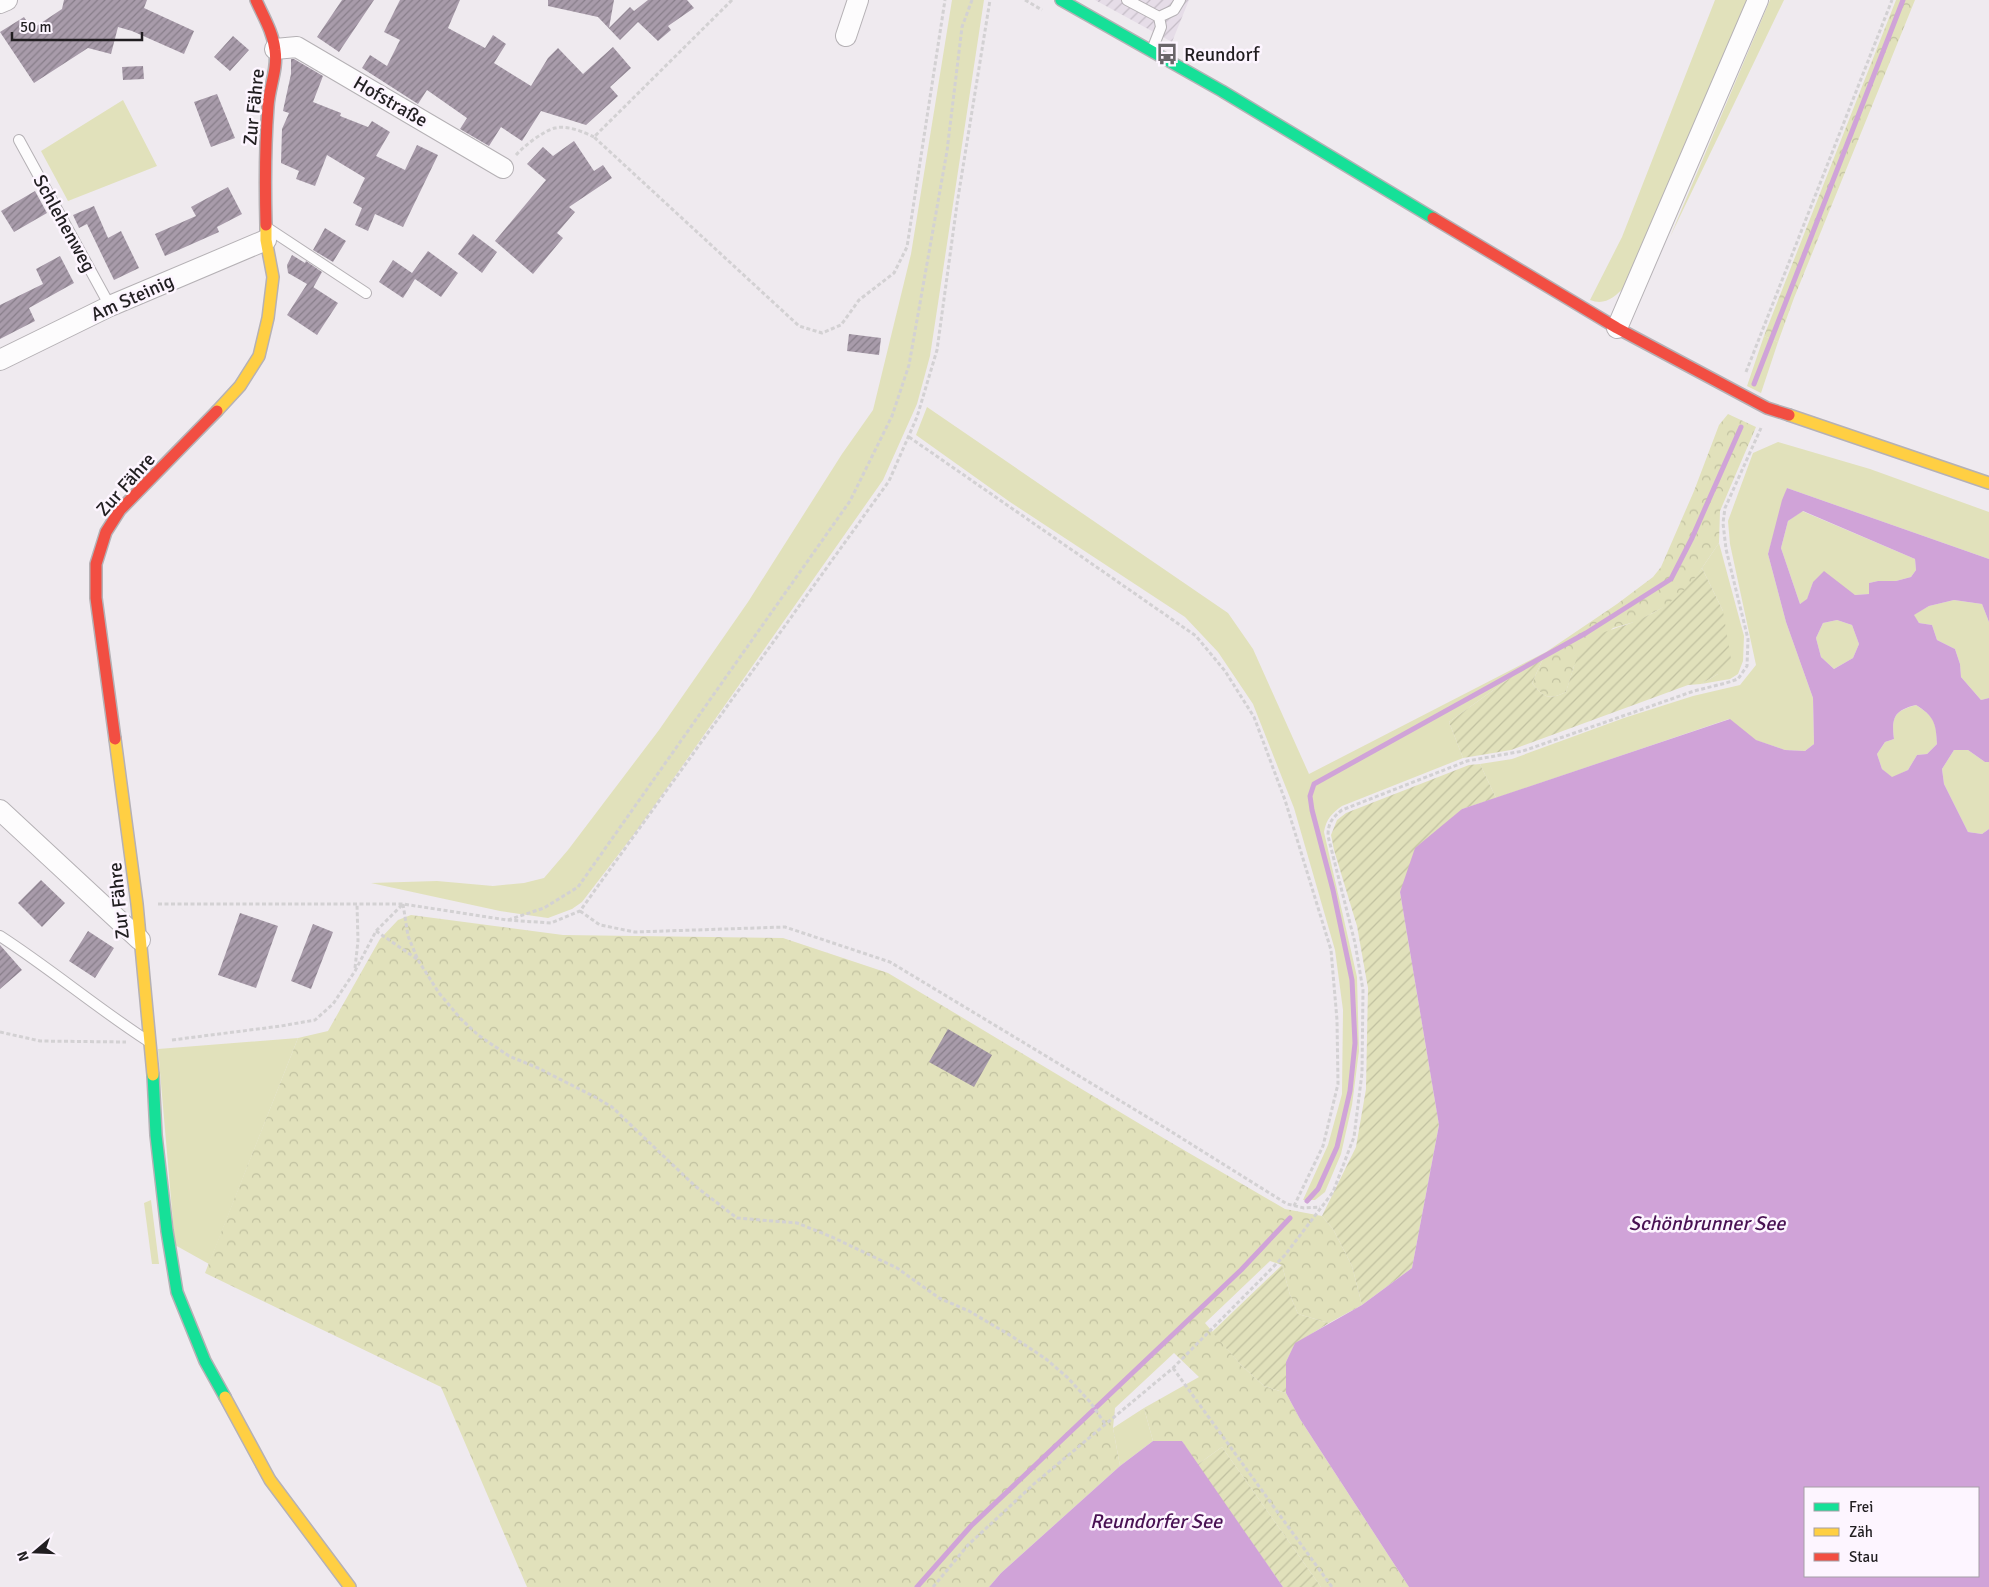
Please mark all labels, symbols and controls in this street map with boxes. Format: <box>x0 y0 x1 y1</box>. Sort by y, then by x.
scale bar <box>12 10 142 42</box>
text: 50 m <box>20 18 51 36</box>
bus stop icon: Reundorf <box>1154 41 1180 67</box>
place label: Reundorf <box>1184 43 1261 67</box>
street label: Zur Fähre <box>238 67 270 147</box>
street label: Hofstraße <box>349 71 432 133</box>
street label: Schlehenweg <box>28 171 101 276</box>
street label: Am Steinig <box>87 269 178 327</box>
street label: Zur Fähre <box>91 448 160 521</box>
street label: Zur Fähre <box>103 861 135 941</box>
water label: Schönbrunner See <box>1629 1211 1786 1236</box>
legend <box>1804 1487 1979 1577</box>
text: Frei <box>1849 1498 1873 1516</box>
water label: Reundorfer See <box>1090 1509 1223 1534</box>
text: Zäh <box>1849 1523 1873 1541</box>
north arrow <box>10 1527 60 1577</box>
text: Stau <box>1849 1548 1878 1566</box>
text: N <box>14 1549 33 1563</box>

